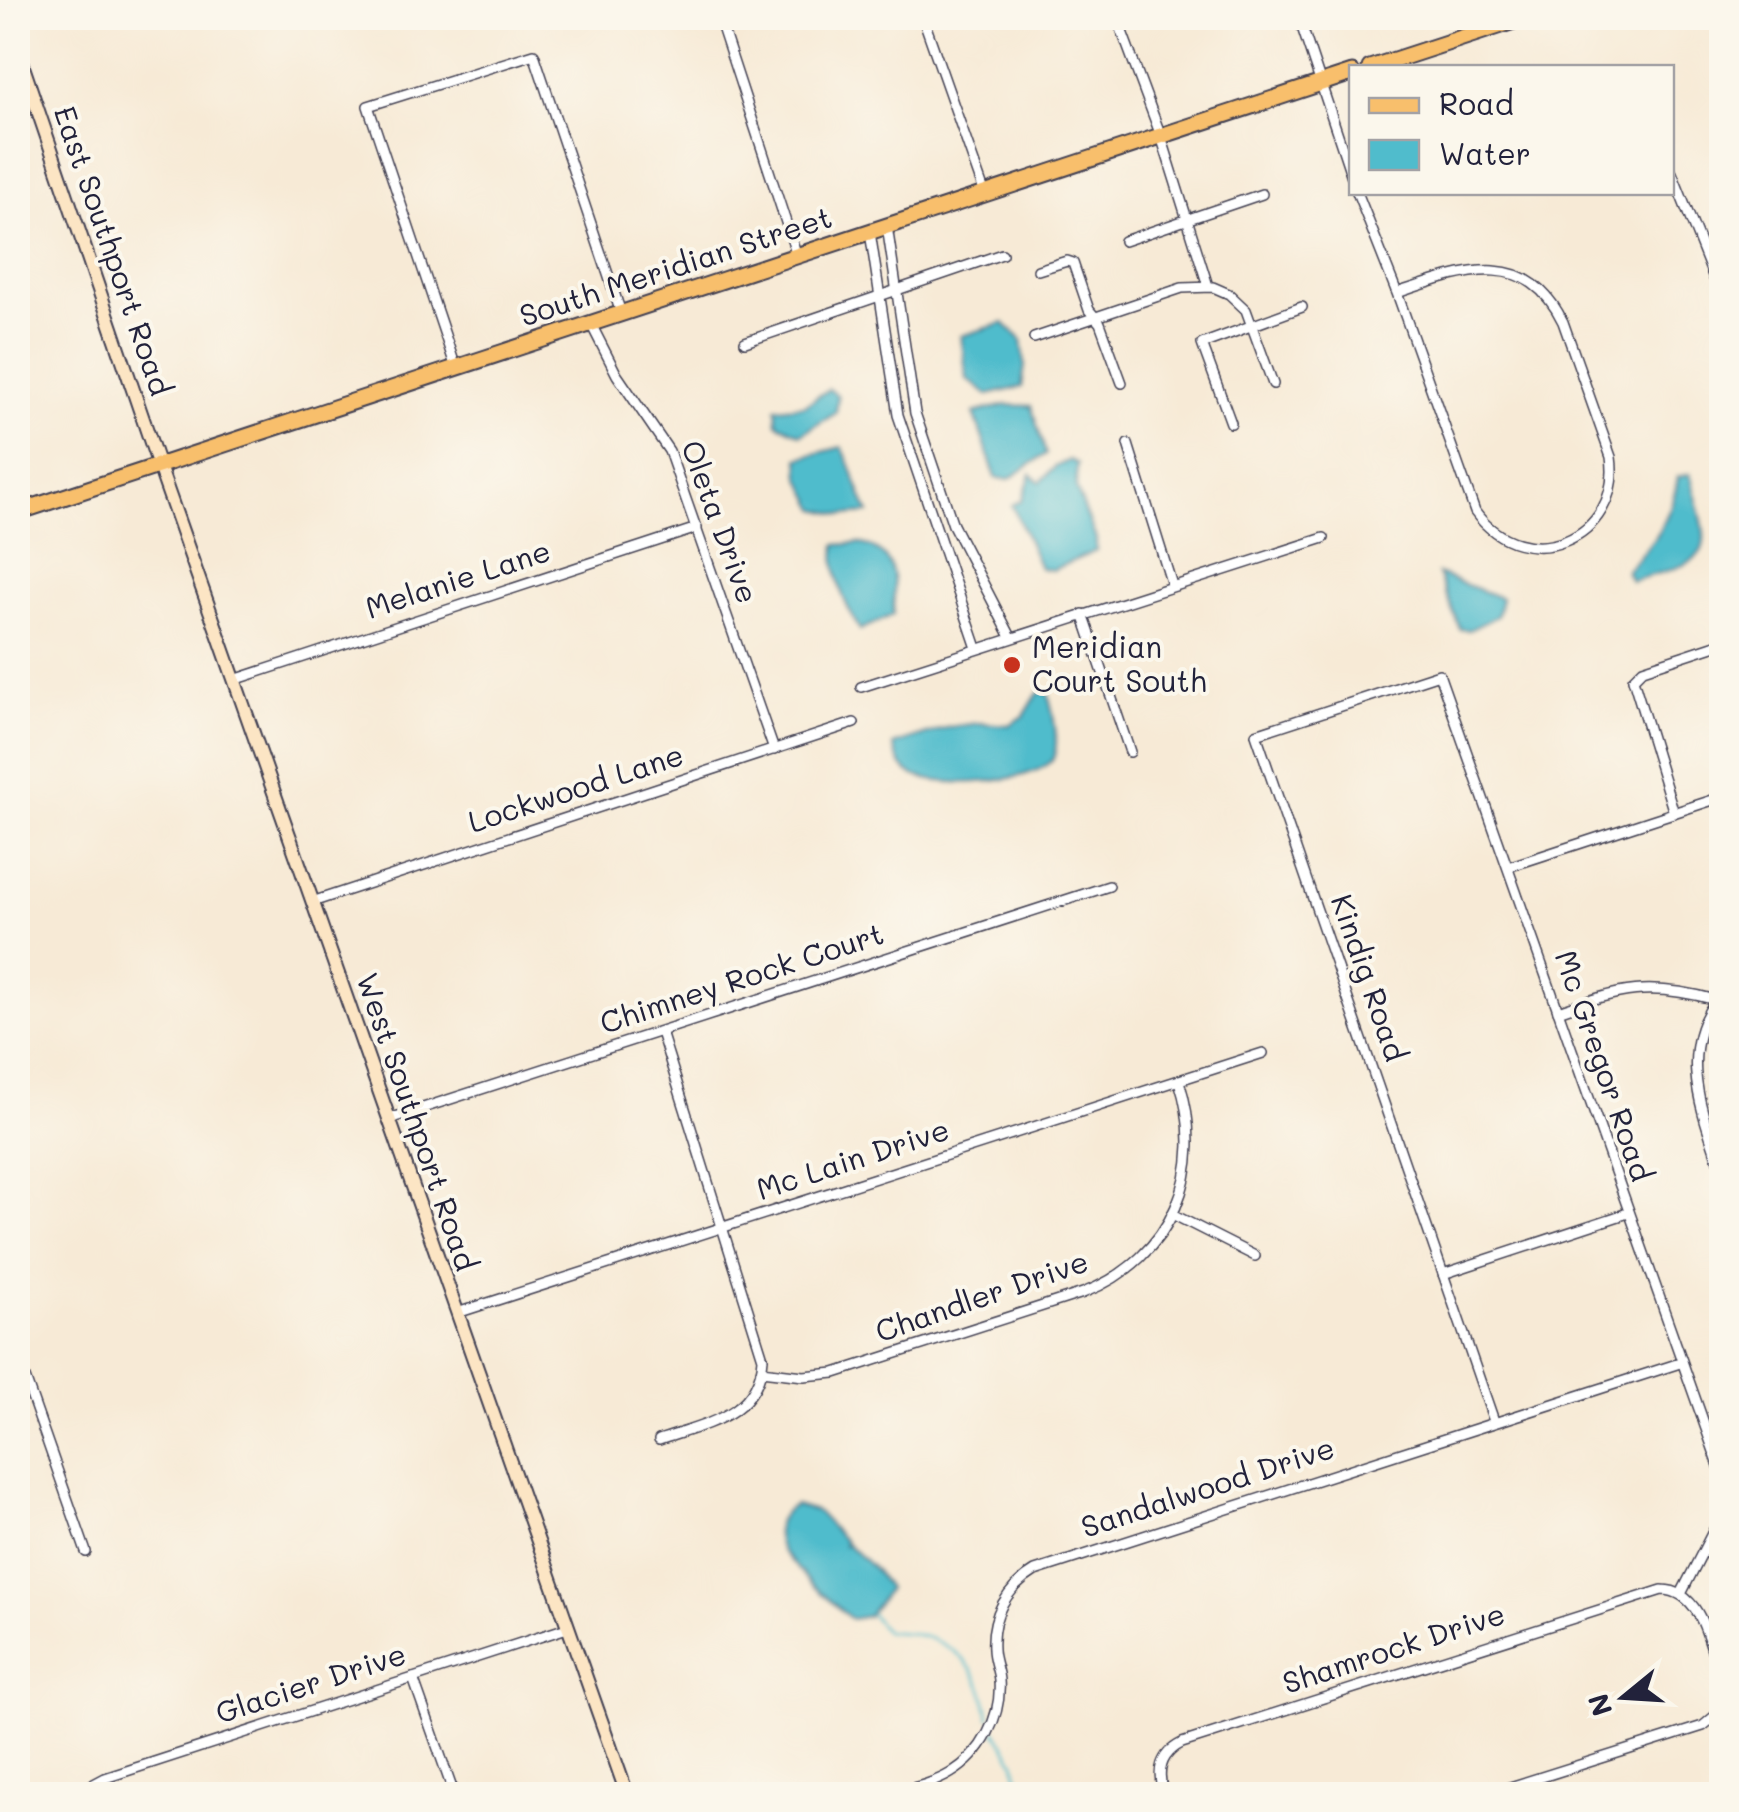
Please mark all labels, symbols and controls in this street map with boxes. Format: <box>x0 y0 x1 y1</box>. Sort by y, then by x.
legend <box>1349 65 1674 195</box>
text: Road <box>1439 83 1514 123</box>
street label: East Southport Road <box>46 100 182 400</box>
text: Water <box>1439 133 1531 173</box>
street label: South Meridian Street <box>514 196 837 335</box>
street label: Oleta Drive <box>673 434 769 608</box>
street label: Melanie Lane <box>360 529 555 627</box>
place label: Meridian Court South <box>1032 626 1207 700</box>
marker: Meridian Court South <box>1001 654 1023 676</box>
street label: Lockwood Lane <box>463 733 688 841</box>
street label: Kindig Road <box>1323 889 1417 1066</box>
street label: Chimney Rock Court <box>594 912 888 1042</box>
street label: Mc Gregor Road <box>1547 945 1663 1186</box>
street label: West Southport Road <box>348 967 488 1276</box>
street label: Mc Lain Drive <box>751 1108 954 1208</box>
street label: Chandler Drive <box>870 1240 1093 1350</box>
street label: Sandalwood Drive <box>1076 1426 1339 1546</box>
street label: Shamrock Drive <box>1277 1592 1510 1702</box>
street label: Glacier Drive <box>210 1633 411 1732</box>
north arrow <box>1574 1647 1674 1747</box>
text: N <box>1579 1689 1620 1721</box>

